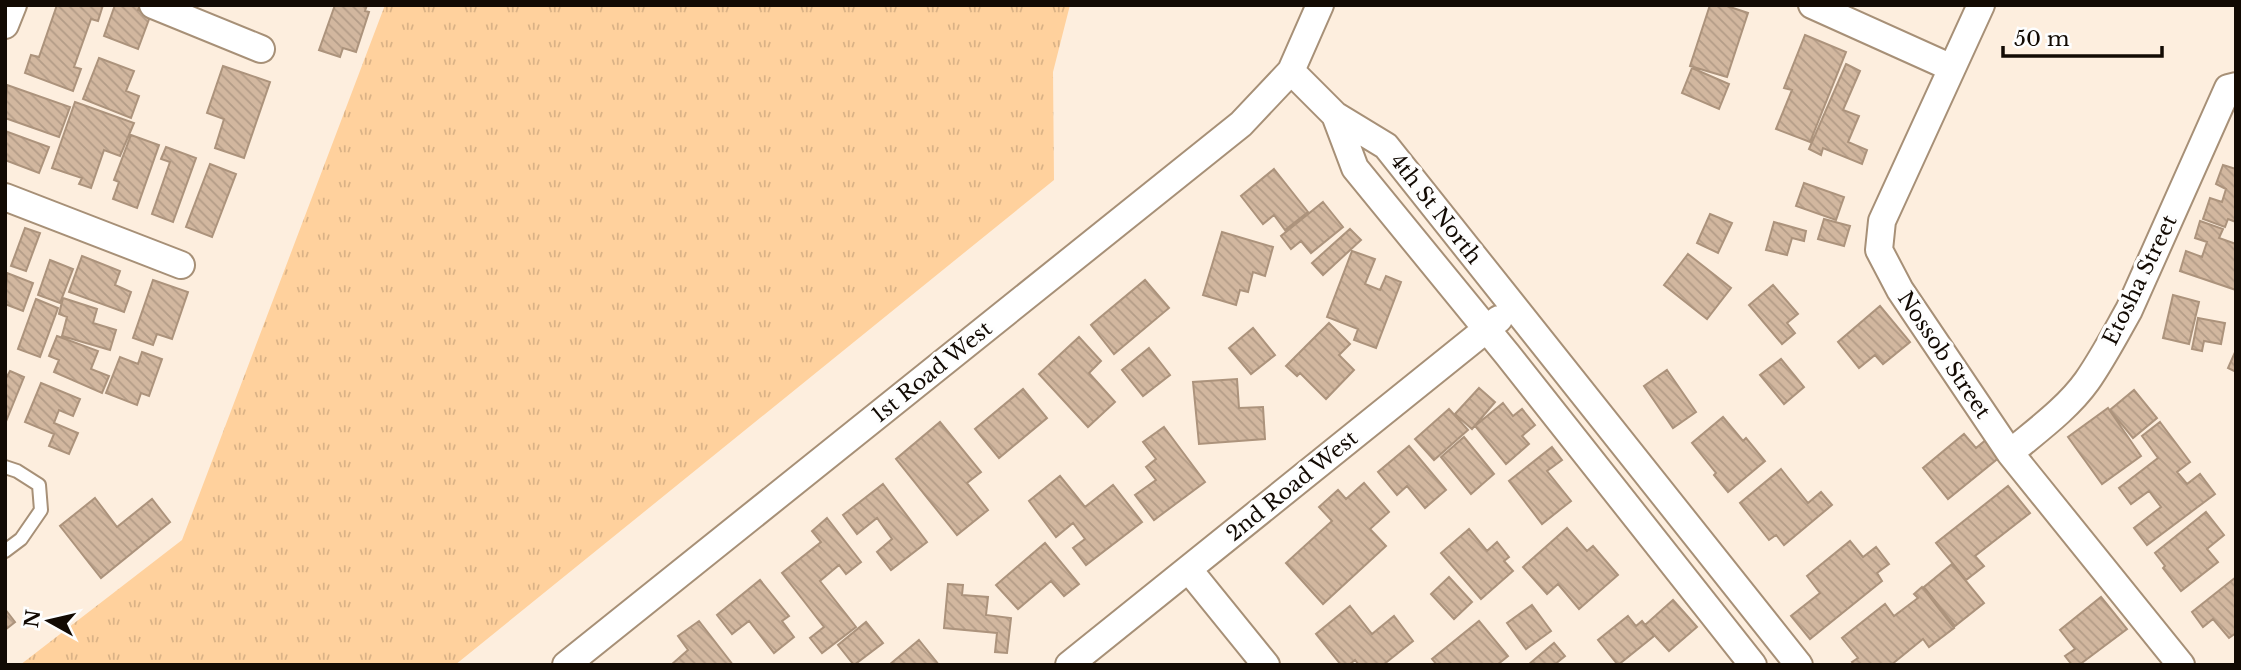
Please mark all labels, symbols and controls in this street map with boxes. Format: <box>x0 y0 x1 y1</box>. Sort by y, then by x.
scale bar <box>2003 14 2162 58</box>
text: 50 m <box>2014 26 2070 52</box>
street label: 4th St North <box>1385 149 1487 269</box>
street label: Etosha Street <box>2097 211 2183 349</box>
street label: Nossob Street <box>1892 286 1996 424</box>
street label: 1st Road West <box>867 316 997 428</box>
street label: 2nd Road West <box>1221 425 1363 547</box>
north arrow <box>14 586 84 656</box>
text: N <box>20 608 45 629</box>

